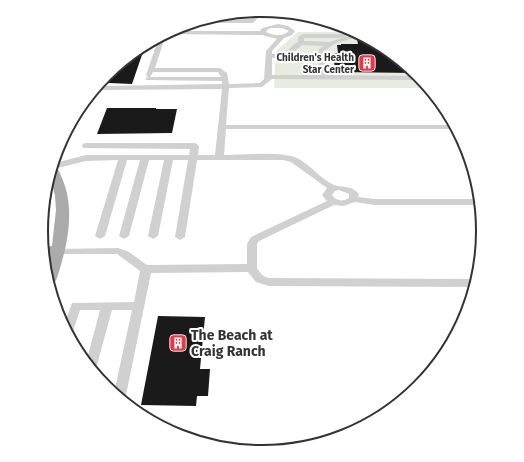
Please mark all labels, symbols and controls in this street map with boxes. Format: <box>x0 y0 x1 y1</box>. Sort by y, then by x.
place label: Children's Health Star Center <box>276 52 355 76</box>
building icon: Children's Health Star Center <box>357 53 377 73</box>
place label: The Beach at Craig Ranch <box>191 327 273 360</box>
building icon: The Beach at Craig Ranch <box>168 333 188 353</box>

